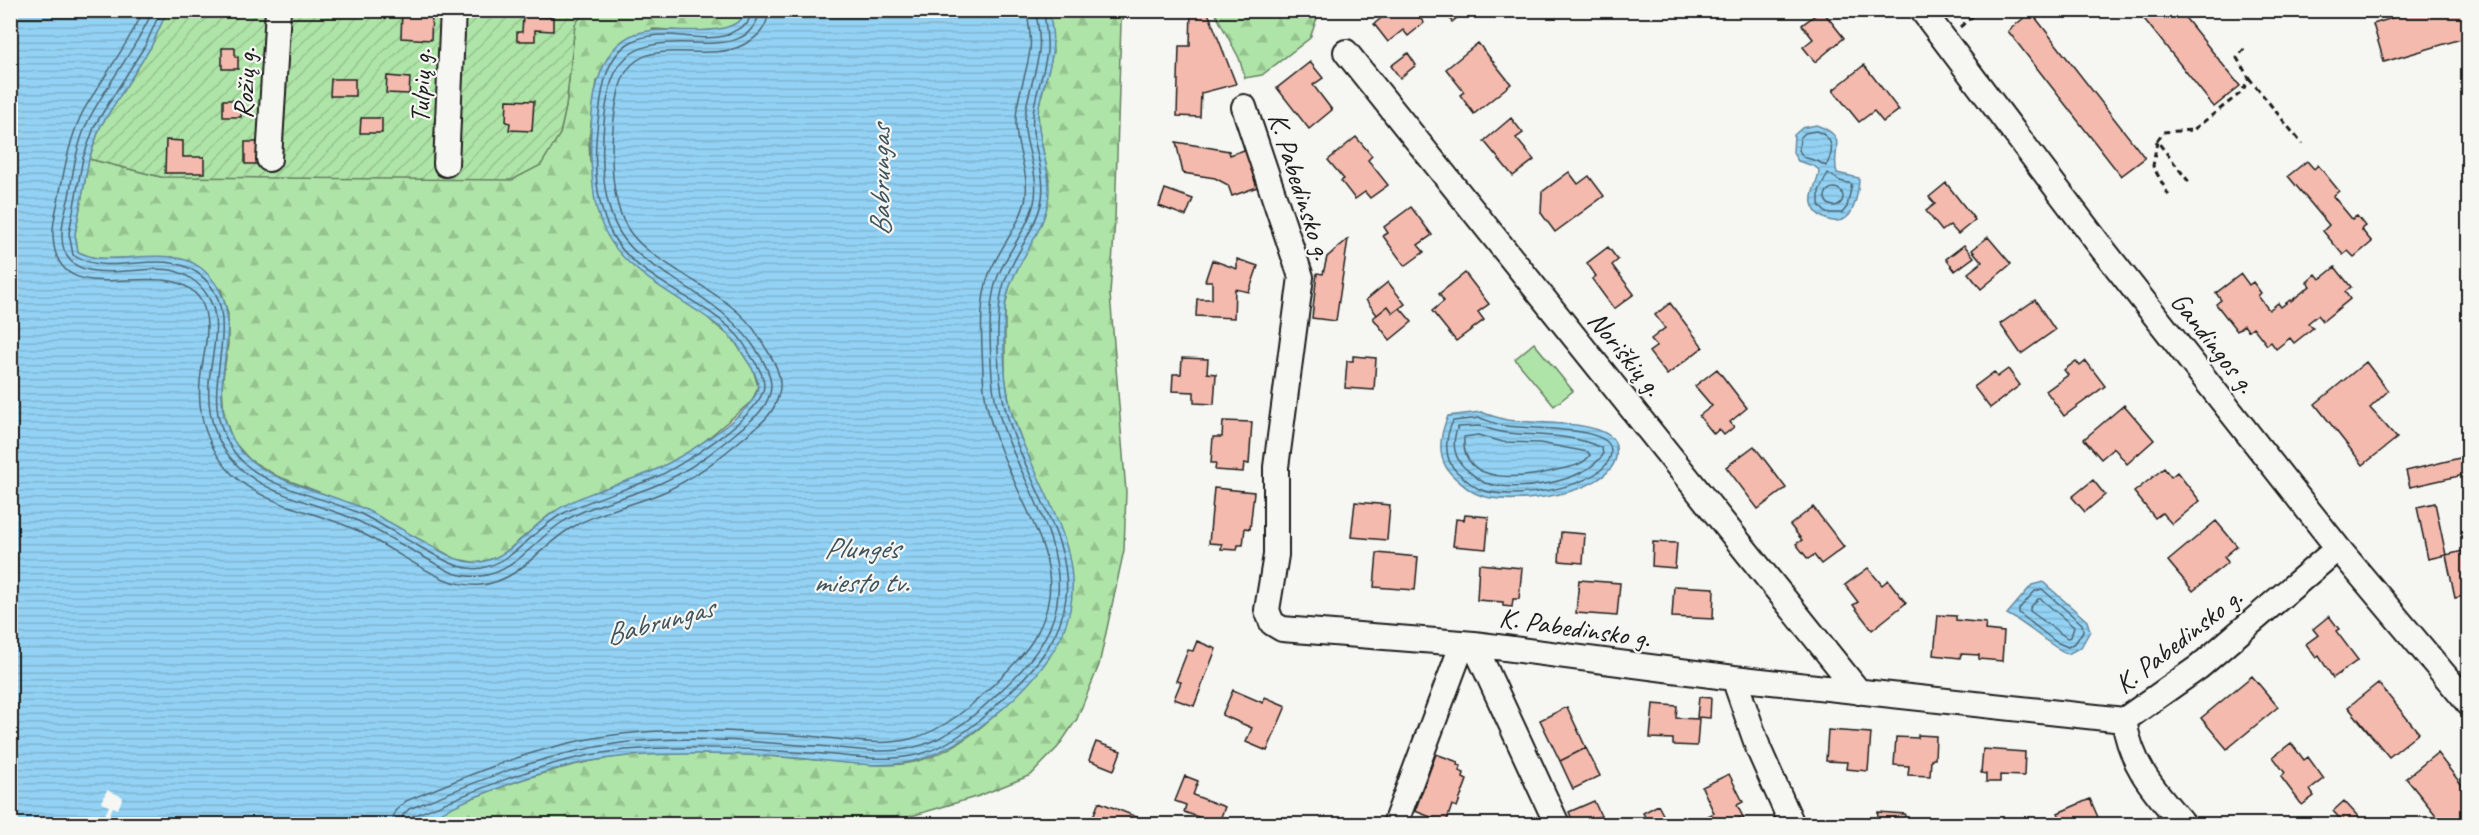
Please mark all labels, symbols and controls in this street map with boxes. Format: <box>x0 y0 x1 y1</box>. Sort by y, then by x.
street label: Rožių g. <box>225 46 264 120</box>
street label: Tulpių g. <box>402 48 439 124</box>
street label: K. Pabedinsko g. <box>1260 108 1341 264</box>
water label: Babrungas <box>861 121 899 236</box>
street label: Gandingos g. <box>2163 285 2264 400</box>
street label: Noriškių g. <box>1581 303 1671 403</box>
water label: Plungės miesto tv. <box>813 529 910 601</box>
street label: K. Pabedinsko g. <box>2107 579 2249 701</box>
water label: Babrungas <box>601 587 722 654</box>
street label: K. Pabedinsko g. <box>1497 600 1653 655</box>

